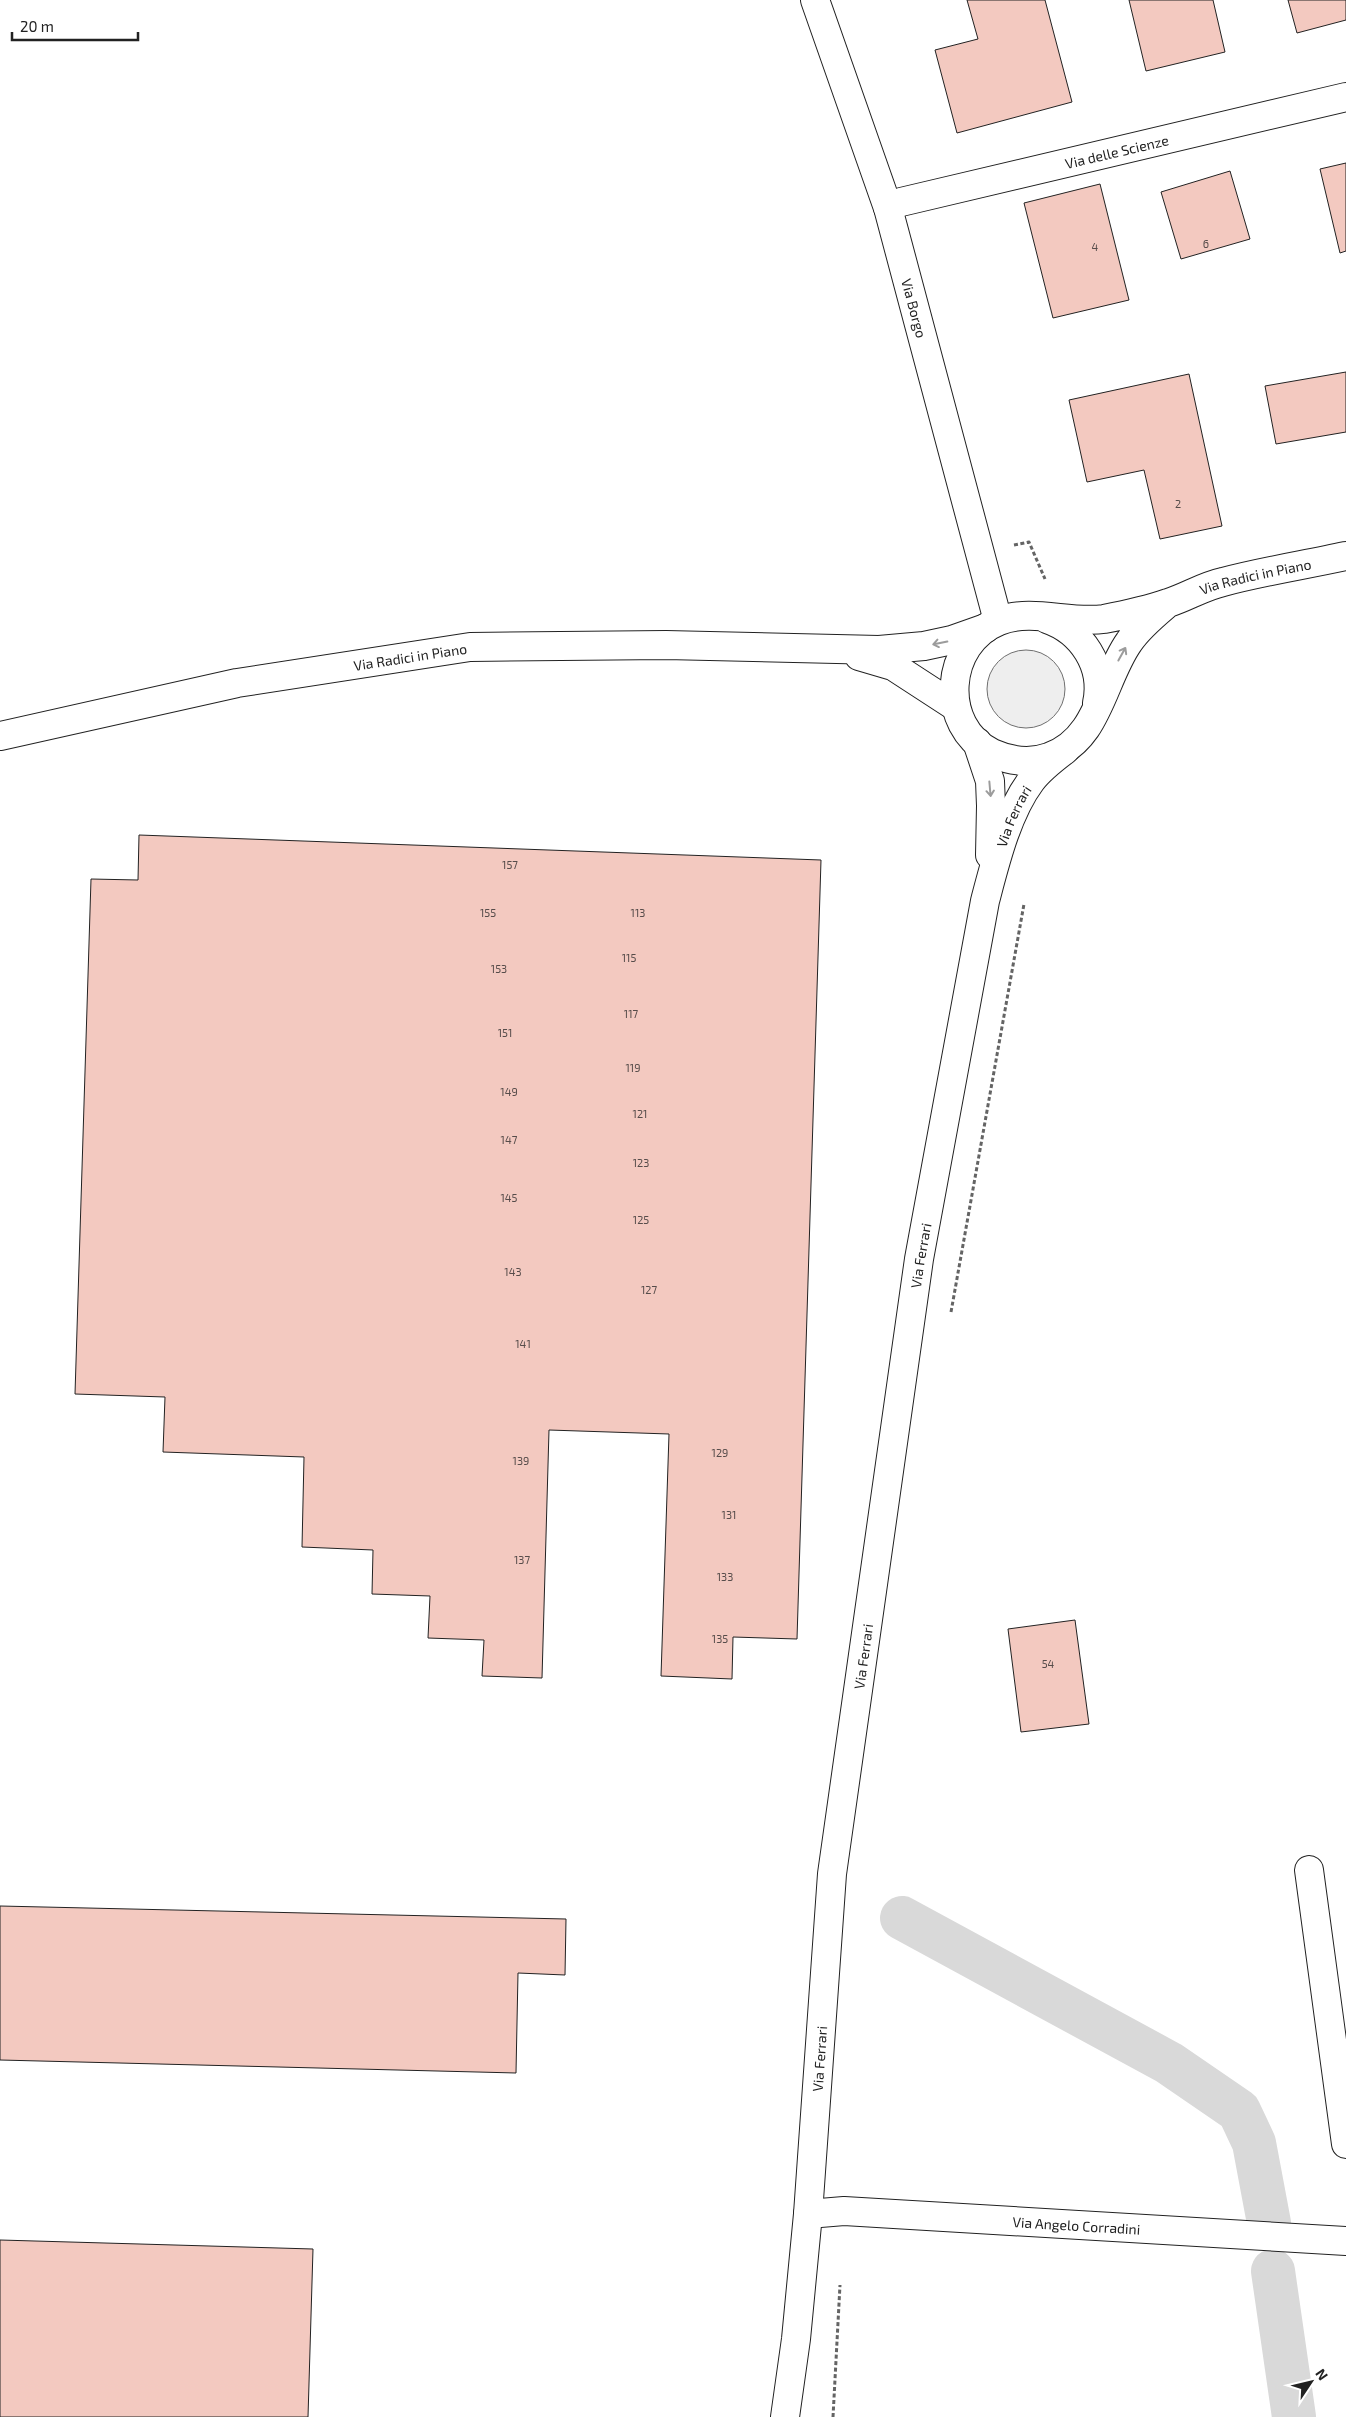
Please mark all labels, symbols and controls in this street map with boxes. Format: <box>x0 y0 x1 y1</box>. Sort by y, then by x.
scale bar <box>12 10 139 42</box>
text: 20 m <box>20 17 54 35</box>
street label: Via delle Scienze <box>1063 131 1170 172</box>
house number: 6 <box>1203 237 1209 250</box>
house number: 4 <box>1092 240 1099 253</box>
street label: Via Borgo <box>899 277 931 340</box>
house number: 2 <box>1175 497 1181 510</box>
street label: Via Radici in Piano <box>1197 555 1313 598</box>
street label: Via Radici in Piano <box>352 639 468 673</box>
one-way arrow <box>932 639 948 648</box>
one-way arrow <box>1117 646 1127 661</box>
one-way arrow <box>985 781 995 797</box>
street label: Via Ferrari <box>992 782 1034 849</box>
house number: 157 <box>502 858 518 871</box>
house number: 155 <box>480 906 496 919</box>
house number: 113 <box>631 906 645 919</box>
house number: 115 <box>622 951 636 964</box>
house number: 153 <box>491 962 507 975</box>
house number: 117 <box>624 1007 639 1020</box>
house number: 151 <box>498 1026 512 1039</box>
house number: 119 <box>625 1061 641 1074</box>
house number: 149 <box>500 1085 518 1098</box>
house number: 121 <box>633 1107 647 1120</box>
house number: 147 <box>501 1133 518 1146</box>
house number: 123 <box>633 1156 649 1169</box>
house number: 145 <box>500 1191 518 1204</box>
house number: 125 <box>633 1213 649 1226</box>
street label: Via Ferrari <box>906 1222 934 1289</box>
house number: 143 <box>504 1265 522 1278</box>
house number: 127 <box>641 1283 657 1296</box>
house number: 141 <box>515 1337 531 1350</box>
house number: 129 <box>712 1446 728 1459</box>
house number: 139 <box>513 1454 529 1467</box>
house number: 131 <box>722 1508 736 1521</box>
house number: 137 <box>514 1553 530 1566</box>
house number: 133 <box>717 1570 733 1583</box>
street label: Via Ferrari <box>850 1623 876 1690</box>
house number: 135 <box>712 1632 728 1645</box>
house number: 54 <box>1042 1657 1055 1670</box>
street label: Via Ferrari <box>808 2025 830 2092</box>
street label: Via Angelo Corradini <box>1012 2213 1141 2237</box>
north arrow <box>1286 2357 1336 2407</box>
text: N <box>1312 2365 1332 2383</box>

